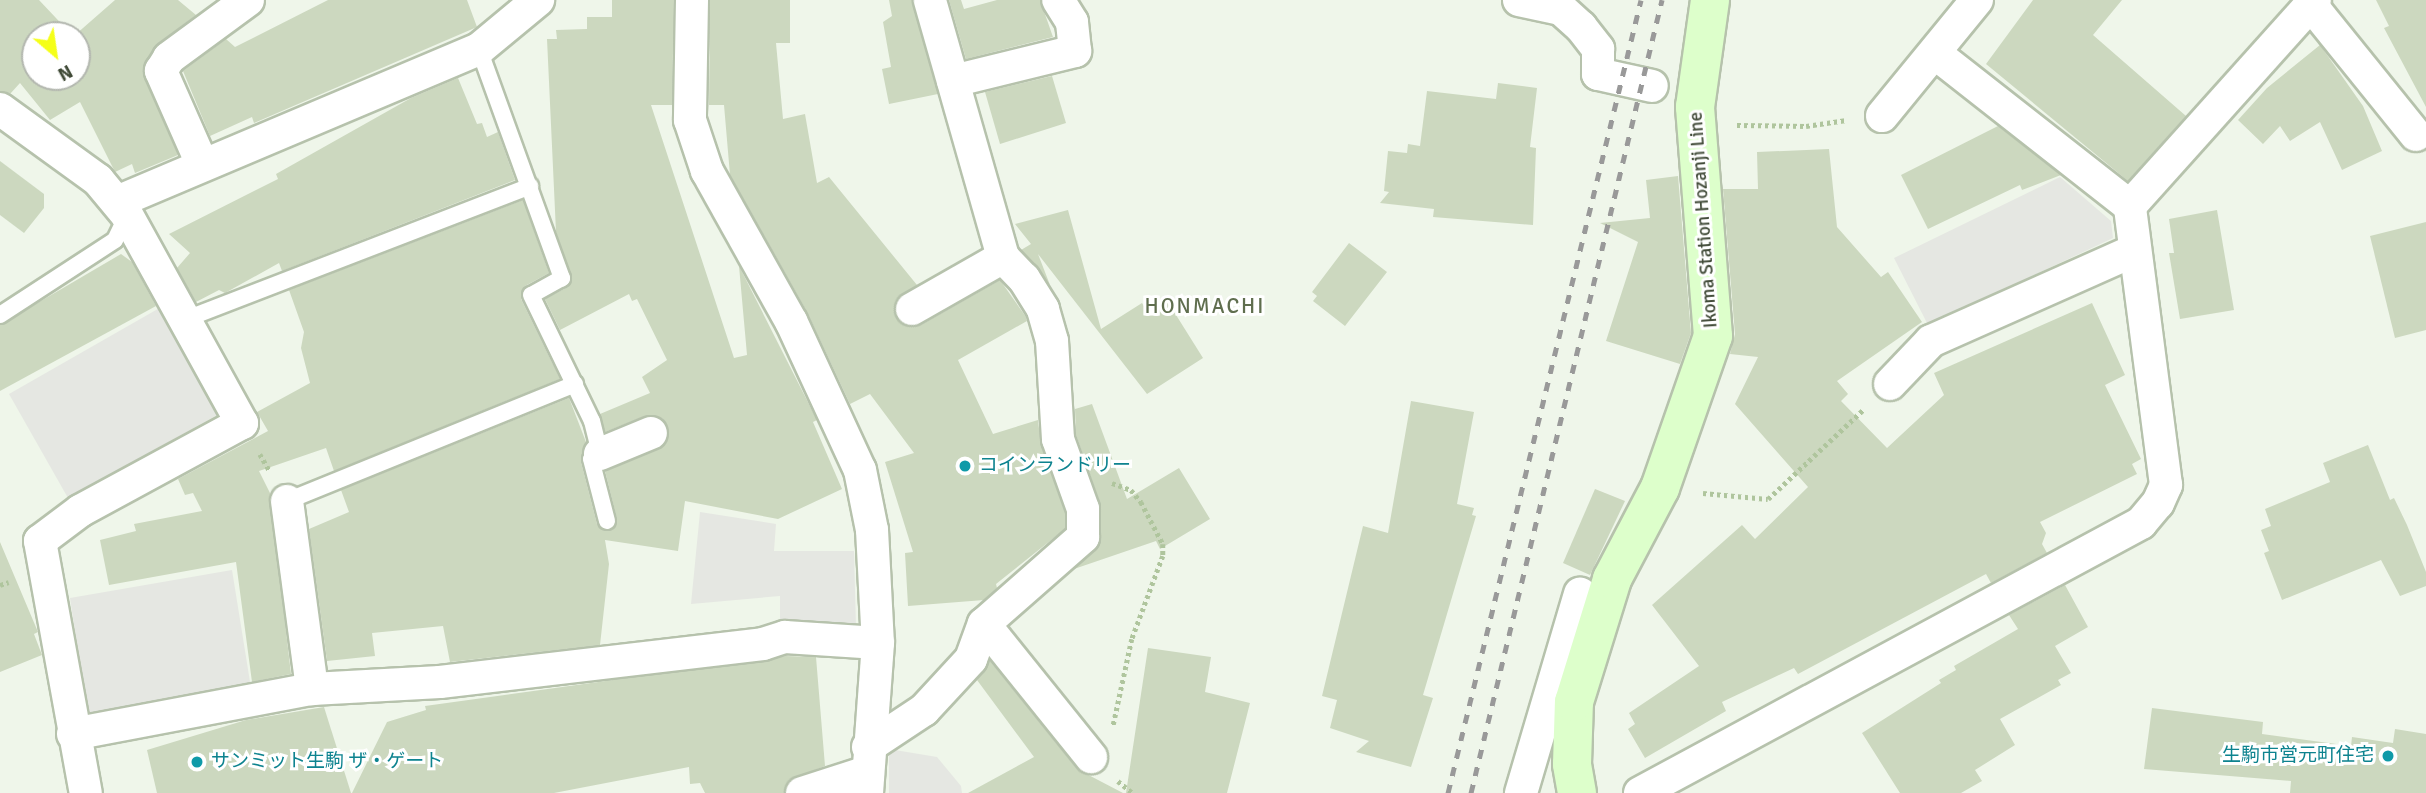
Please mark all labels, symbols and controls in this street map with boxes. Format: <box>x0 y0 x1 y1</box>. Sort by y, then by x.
north arrow <box>21 21 91 91</box>
text: N <box>54 59 77 86</box>
street label: Ikoma Station Hozanji Line <box>1685 111 1723 329</box>
district label: HONMACHI <box>1146 293 1264 319</box>
place label: コインランドリー <box>979 455 1131 477</box>
marker: コインランドリー <box>957 458 973 474</box>
place label: 生駒市営元町住宅 <box>2222 745 2374 767</box>
marker: 生駒市営元町住宅 <box>2380 748 2396 764</box>
place label: サンミット生駒 ザ・ゲート <box>211 751 443 773</box>
marker: サンミット生駒 ザ・ゲート <box>189 754 205 770</box>

